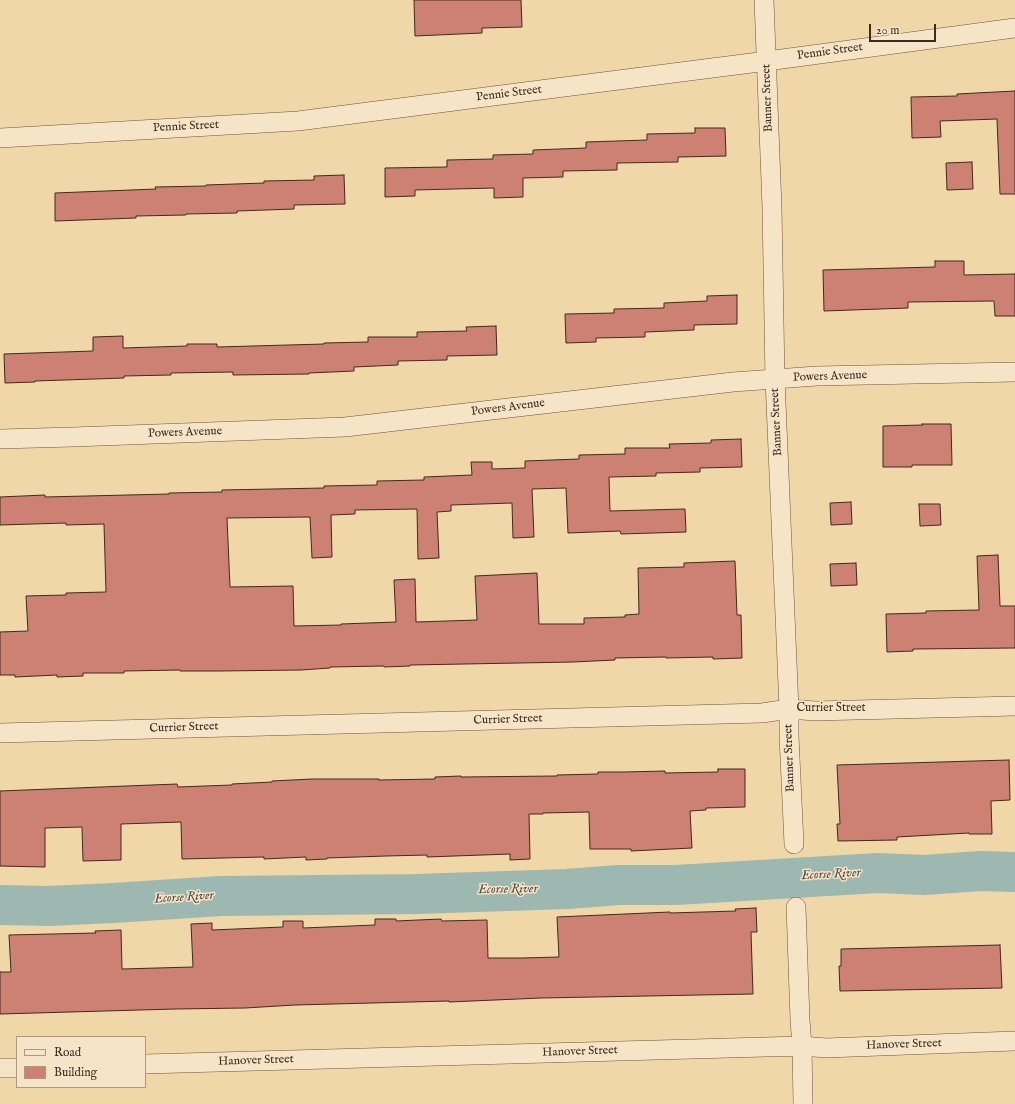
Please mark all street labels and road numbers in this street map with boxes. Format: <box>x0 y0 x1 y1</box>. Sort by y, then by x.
street label: Pennie Street <box>796 40 864 64</box>
street label: Banner Street <box>760 64 776 132</box>
street label: Pennie Street <box>475 83 543 105</box>
street label: Pennie Street <box>153 118 219 136</box>
street label: Powers Avenue <box>793 369 867 385</box>
street label: Banner Street <box>768 388 786 456</box>
street label: Powers Avenue <box>470 396 546 420</box>
street label: Powers Avenue <box>148 425 222 441</box>
street label: Currier Street <box>796 702 866 716</box>
street label: Currier Street <box>473 712 543 728</box>
street label: Currier Street <box>149 720 219 736</box>
street label: Banner Street <box>782 724 798 792</box>
street label: Hanover Street <box>866 1036 942 1054</box>
street label: Hanover Street <box>542 1043 618 1061</box>
street label: Hanover Street <box>218 1052 294 1070</box>

